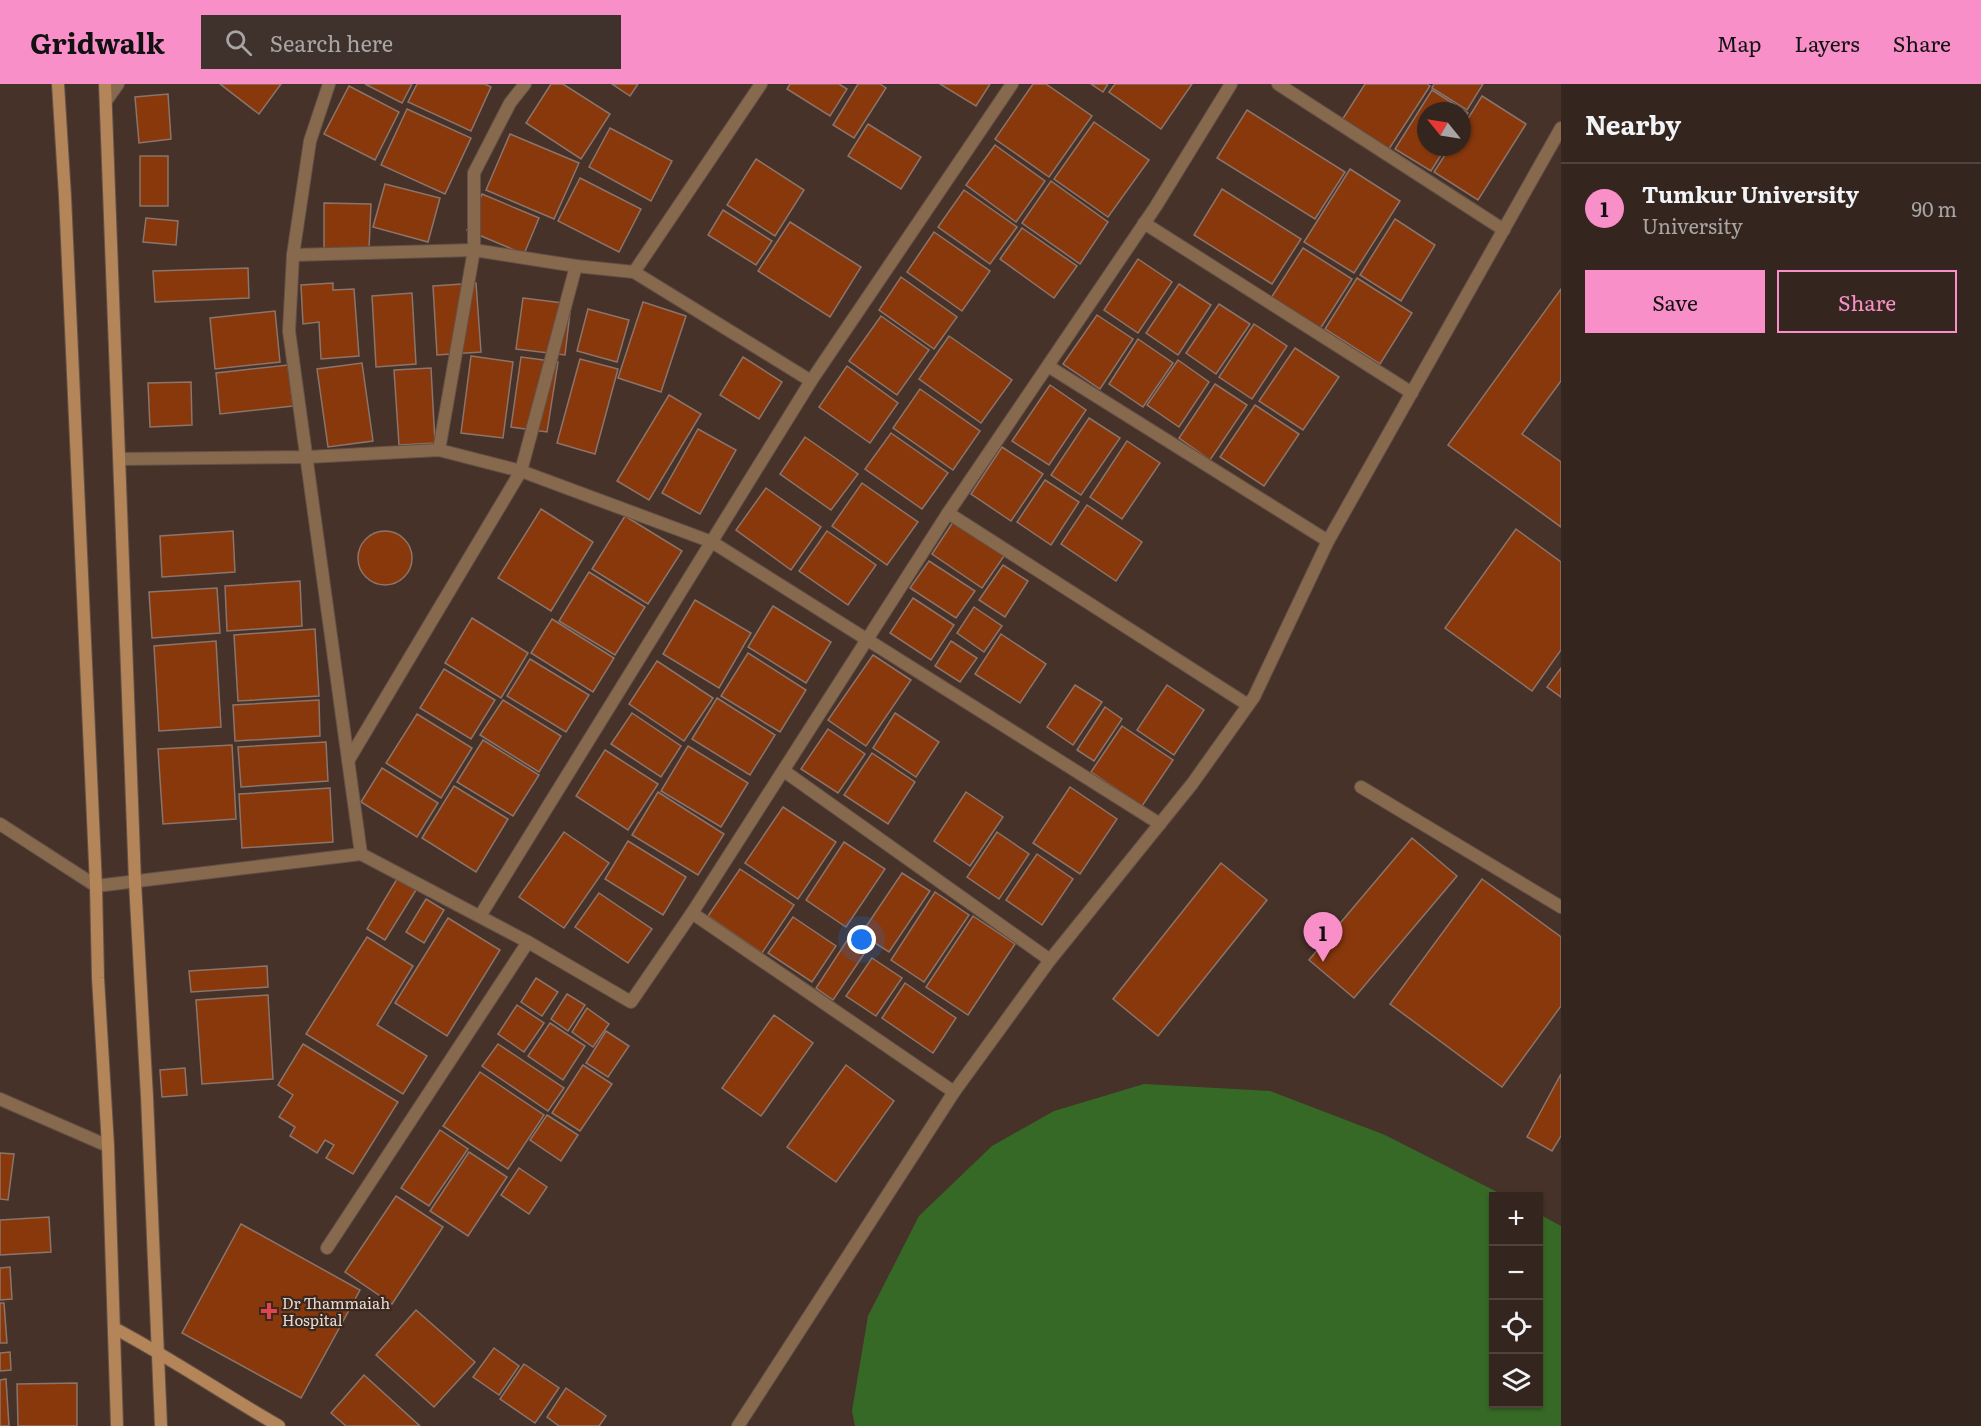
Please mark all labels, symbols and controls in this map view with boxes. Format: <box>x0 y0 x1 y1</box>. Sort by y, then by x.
search box <box>201 15 621 69</box>
text: Gridwalk <box>30 21 165 63</box>
icon: search <box>222 26 255 59</box>
text: Search here <box>270 26 393 59</box>
text: Map <box>1717 27 1762 58</box>
text: Layers <box>1795 27 1860 58</box>
text: Share <box>1893 27 1951 58</box>
north arrow <box>1417 102 1471 156</box>
text: Nearby <box>1585 104 1681 143</box>
text: Tumkur University <box>1642 177 1859 210</box>
text: 1 <box>1600 193 1609 223</box>
text: 90 m <box>1912 193 1957 223</box>
text: University <box>1642 210 1743 240</box>
button: Save <box>1585 270 1765 333</box>
button: Share <box>1777 270 1957 333</box>
pin: 1 <box>1304 912 1342 962</box>
your location <box>847 925 876 954</box>
map controls <box>1489 1192 1543 1408</box>
button: + <box>1489 1192 1543 1246</box>
button: − <box>1489 1246 1543 1300</box>
place label: Dr Thammaiah Hospital <box>282 1291 390 1331</box>
button: locate <box>1489 1300 1543 1354</box>
marker: Dr Thammaiah Hospital <box>260 1302 278 1320</box>
button: layers <box>1489 1354 1543 1408</box>

